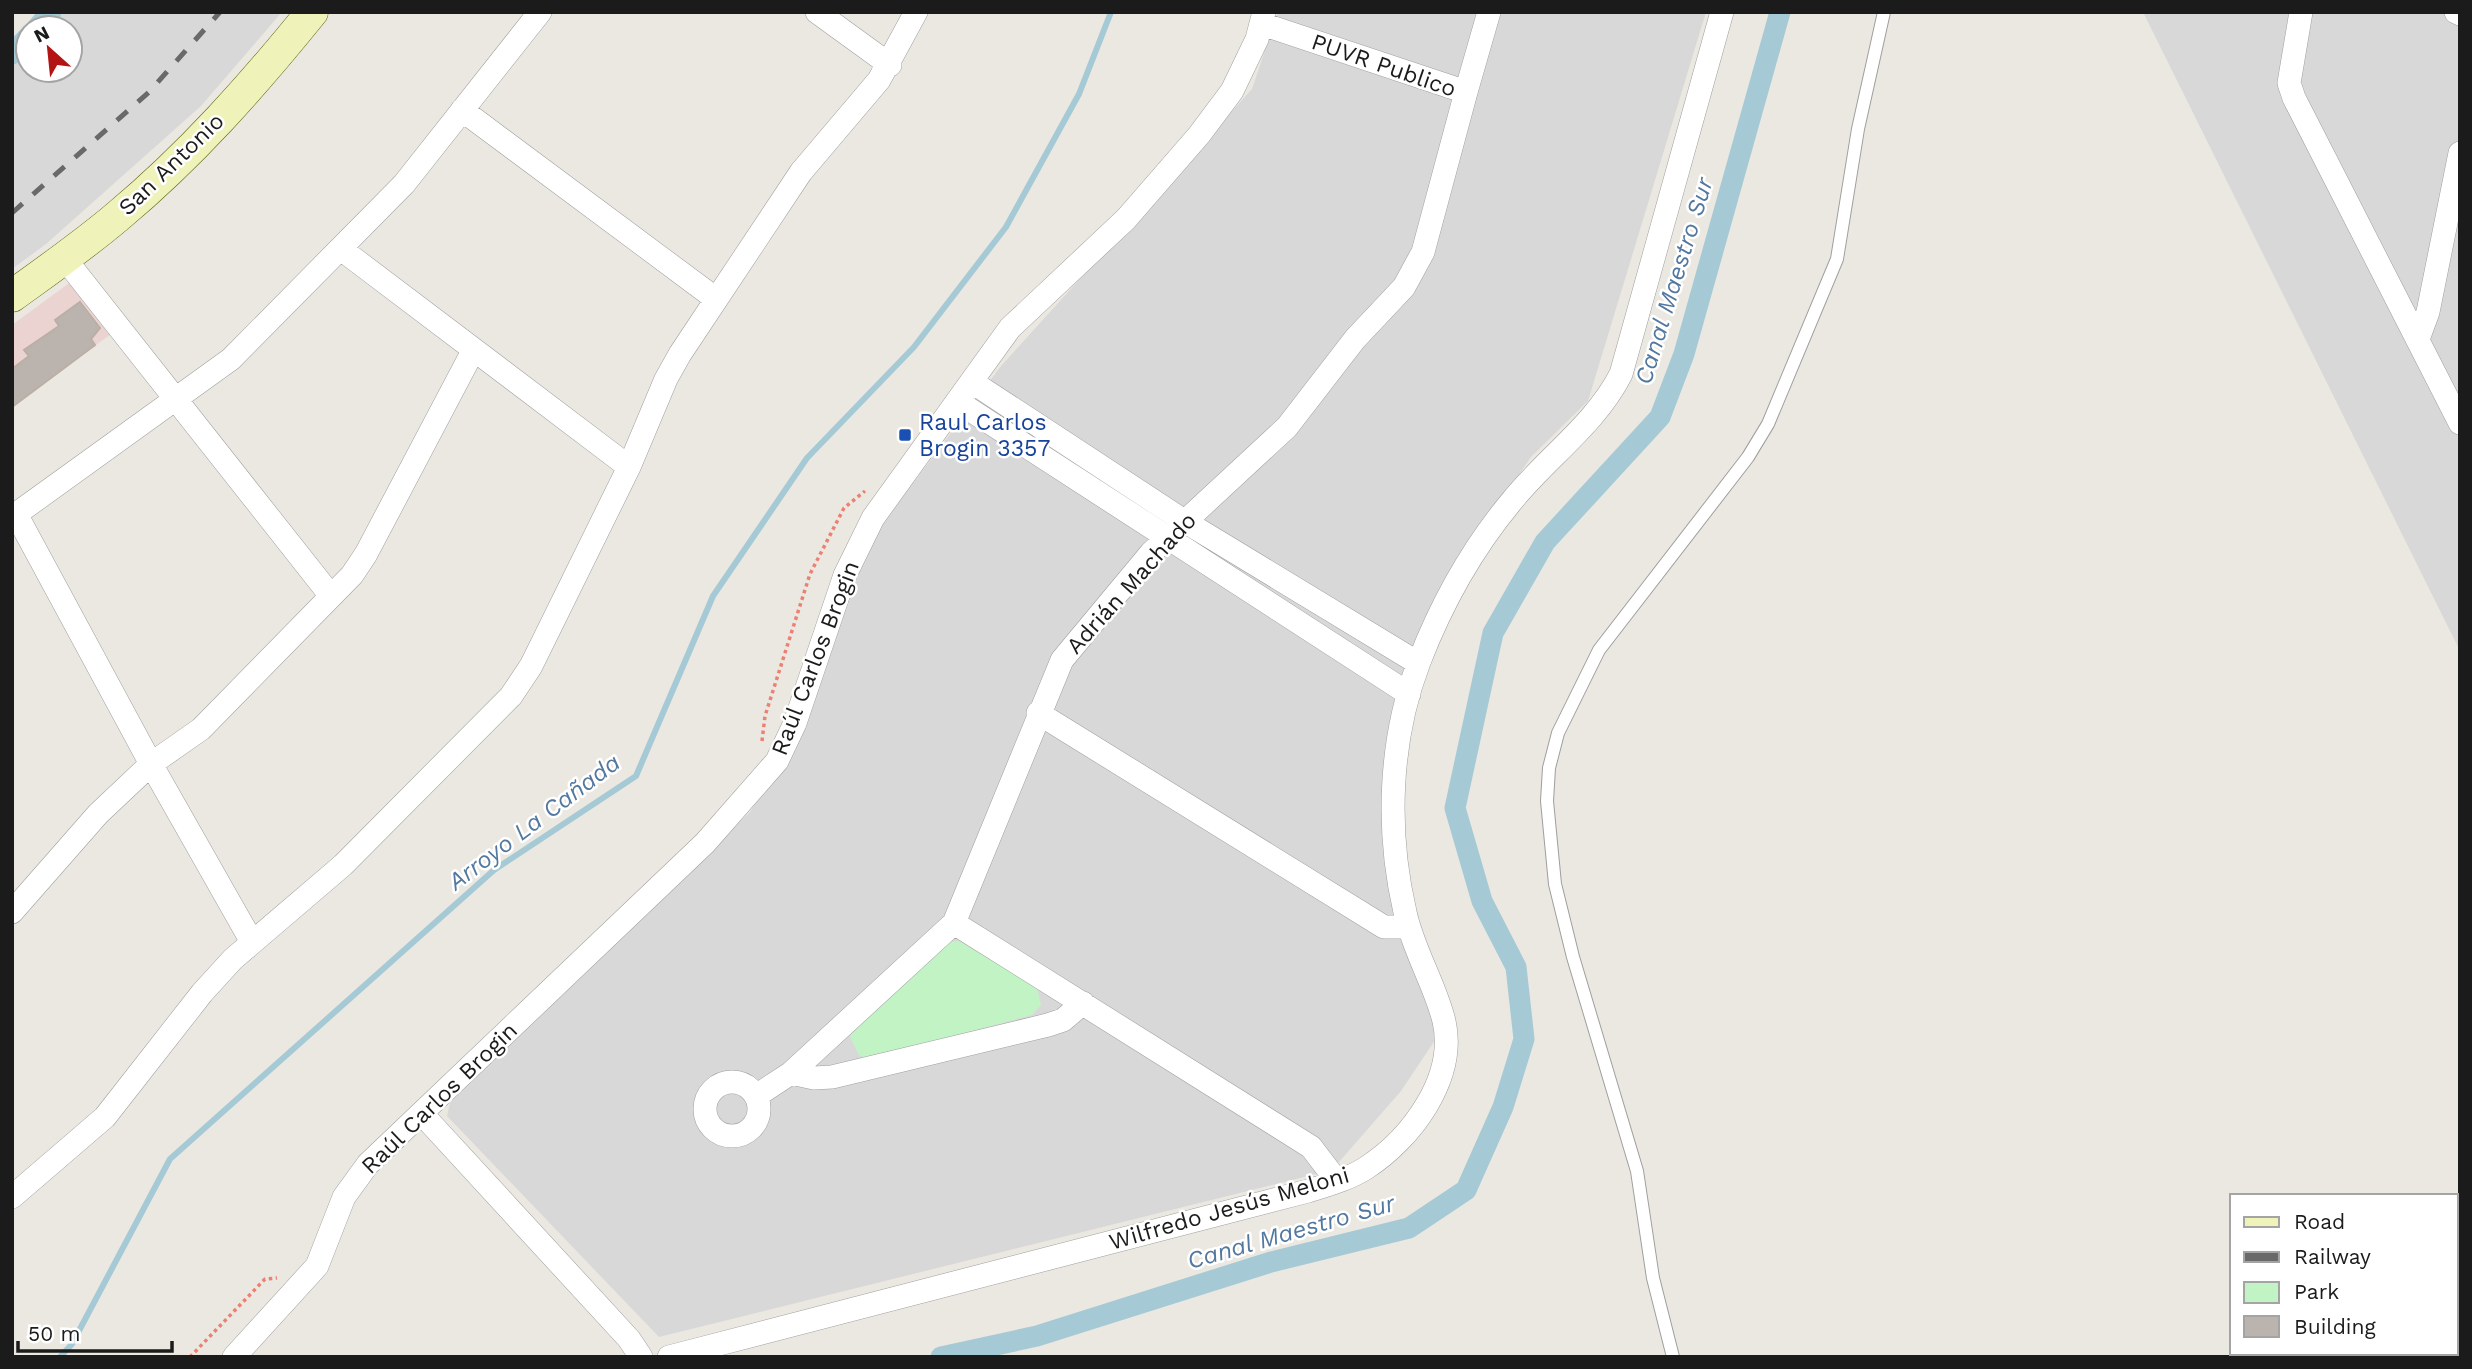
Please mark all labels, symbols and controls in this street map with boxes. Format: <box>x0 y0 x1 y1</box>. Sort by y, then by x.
north arrow <box>14 14 84 84</box>
text: N <box>30 21 53 48</box>
street label: PUVR Publico <box>1308 28 1460 103</box>
street label: San Antonio <box>113 108 229 221</box>
water label: Canal Maestro Sur <box>1629 173 1719 388</box>
place label: Raul Carlos Brogin 3357 <box>919 409 1050 462</box>
marker: Raul Carlos Brogin 3357 <box>897 427 913 443</box>
street label: Adrián Machado <box>1061 507 1202 660</box>
street label: Raúl Carlos Brogin <box>766 557 865 759</box>
water label: Arroyo La Cañada <box>442 748 626 896</box>
street label: Raúl Carlos Brogin <box>356 1017 523 1180</box>
street label: Wilfredo Jesús Meloni <box>1106 1161 1352 1256</box>
water label: Canal Maestro Sur <box>1184 1188 1400 1275</box>
legend <box>2230 1194 2458 1355</box>
text: Road <box>2294 1209 2345 1234</box>
text: Railway <box>2294 1244 2371 1269</box>
text: Park <box>2294 1279 2339 1304</box>
scale bar <box>18 1310 172 1354</box>
text: Building <box>2294 1314 2376 1339</box>
text: 50 m <box>28 1321 80 1346</box>

